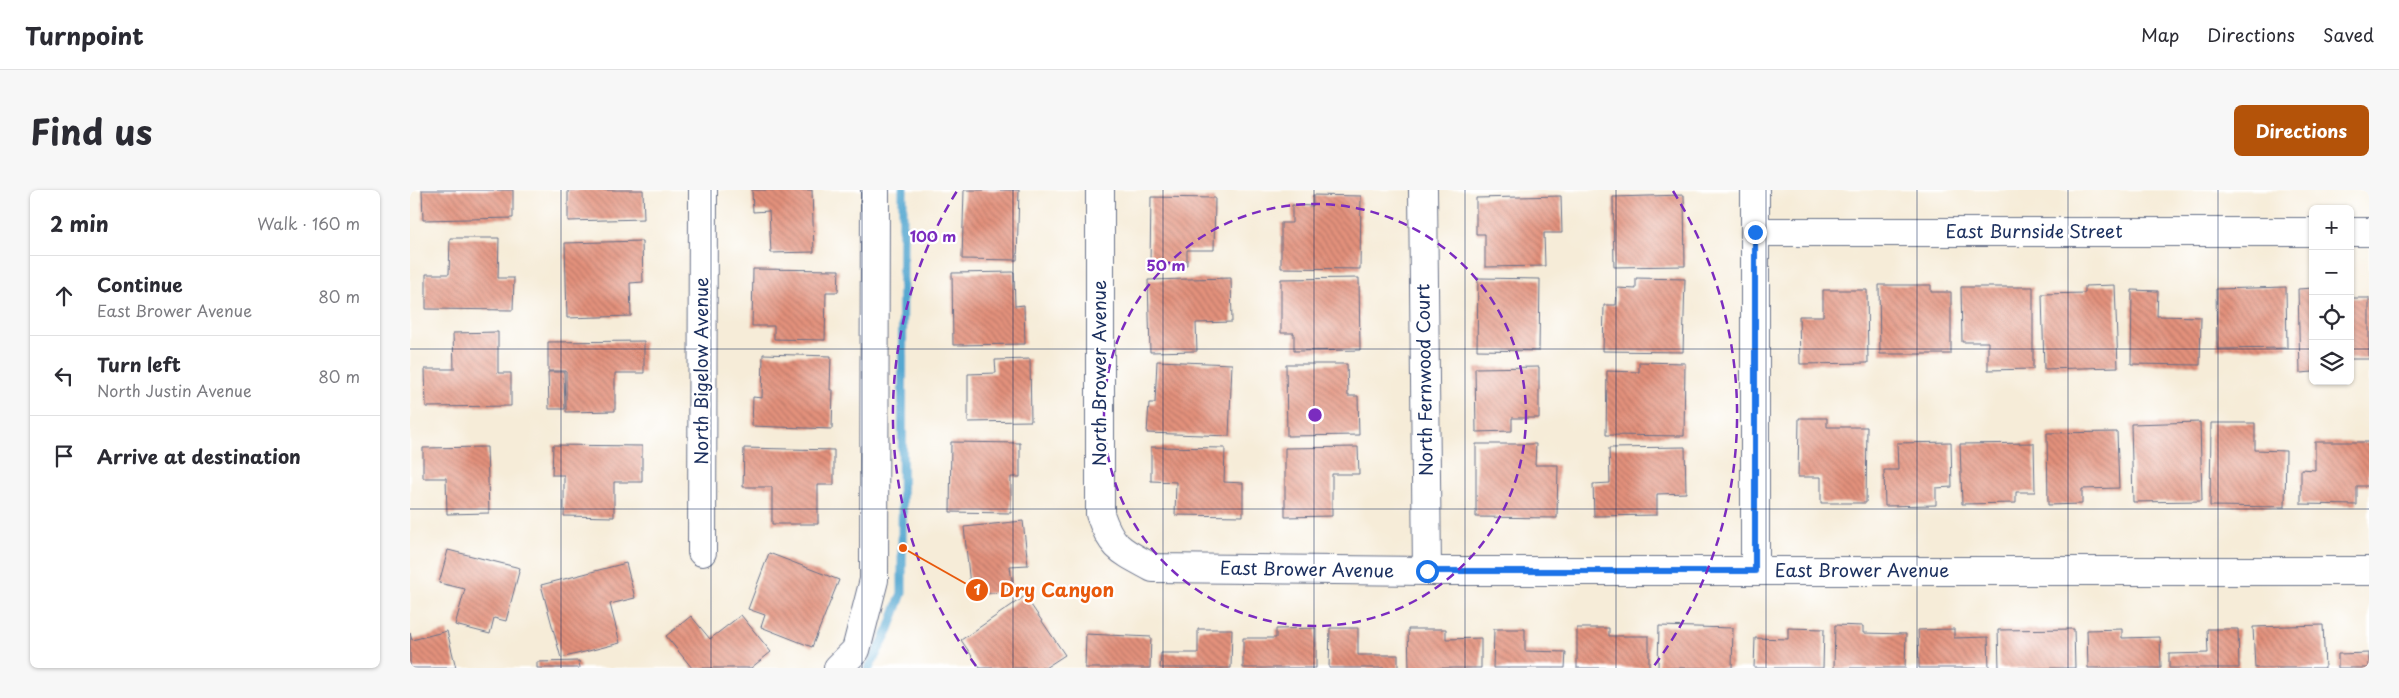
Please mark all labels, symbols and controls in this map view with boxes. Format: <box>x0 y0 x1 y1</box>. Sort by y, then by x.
text: Turnpoint <box>25 17 144 53</box>
text: Map <box>2141 21 2179 48</box>
text: Directions <box>2207 21 2295 48</box>
text: Saved <box>2323 21 2374 48</box>
text: Find us <box>30 104 152 157</box>
button: Directions <box>2234 105 2369 156</box>
map controls <box>2309 205 2354 385</box>
button: + <box>2309 205 2354 250</box>
text: 2 min <box>50 207 109 239</box>
text: Walk · 160 m <box>257 211 360 235</box>
street label: East Burnside Street <box>1945 217 2123 244</box>
route end <box>1744 221 1767 244</box>
text: 100 m <box>910 224 956 247</box>
button: − <box>2309 250 2354 295</box>
text: 50 m <box>1147 253 1185 276</box>
text: Continue <box>97 270 183 298</box>
street label: North Bigelow Avenue <box>687 277 714 465</box>
street label: North Brower Avenue <box>1085 280 1112 466</box>
icon: ahead <box>50 282 78 310</box>
text: 80 m <box>318 284 360 308</box>
street label: North Fernwood Court <box>1408 284 1439 476</box>
button: locate <box>2309 295 2354 340</box>
text: East Brower Avenue <box>97 298 252 322</box>
button: layers <box>2309 340 2354 385</box>
text: Turn left <box>97 350 181 378</box>
icon: left <box>50 362 78 390</box>
text: 80 m <box>318 364 360 388</box>
text: North Justin Avenue <box>97 378 252 402</box>
centre of rings <box>1306 406 1324 424</box>
icon: arrive <box>50 442 78 470</box>
text: Arrive at destination <box>97 442 301 470</box>
street label: East Brower Avenue <box>1220 553 1395 584</box>
street label: East Brower Avenue <box>1775 556 1949 583</box>
route start <box>1416 560 1439 583</box>
callout: Dry Canyon <box>964 573 1124 607</box>
text: Dry Canyon <box>1000 575 1114 603</box>
text: 1 <box>973 577 981 600</box>

